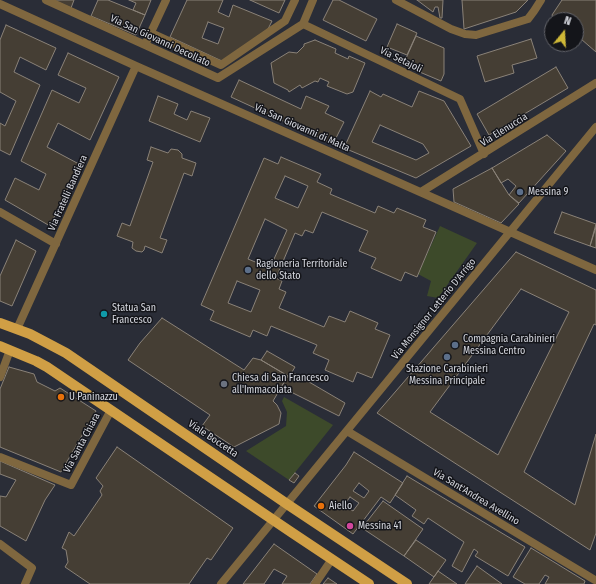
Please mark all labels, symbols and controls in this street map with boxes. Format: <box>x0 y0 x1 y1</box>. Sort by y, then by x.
north arrow <box>544 12 584 52</box>
street label: Via San Giovanni Decollato <box>108 13 212 69</box>
text: N <box>562 14 573 28</box>
street label: Via Setajoli <box>378 45 424 75</box>
street label: Via San Giovanni di Malta <box>252 102 352 154</box>
street label: Via Elenuccia <box>478 111 530 149</box>
street label: Via Fratelli Bandiera <box>46 153 90 233</box>
place label: Messina 9 <box>528 186 568 198</box>
marker: Messina 9 <box>515 187 525 197</box>
street label: Via Monsignor Letterio D'Arrigo <box>390 256 478 362</box>
place label: Ragioneria Territoriale dello Stato <box>256 258 347 282</box>
marker: Ragioneria Territoriale dello Stato <box>243 265 253 275</box>
place label: Statua San Francesco <box>112 302 156 326</box>
marker: Statua San Francesco <box>99 309 109 319</box>
place label: Compagnia Carabinieri Messina Centro <box>463 333 555 356</box>
marker: Compagnia Carabinieri Messina Centro <box>450 340 460 350</box>
marker: Stazione Carabinieri Messina Principale <box>442 352 452 362</box>
place label: Stazione Carabinieri Messina Principale <box>406 363 488 386</box>
place label: Chiesa di San Francesco all'Immacolata <box>232 372 329 396</box>
marker: Chiesa di San Francesco all'Immacolata <box>219 379 229 389</box>
place label: U Paninazzu <box>69 391 118 403</box>
marker: U Paninazzu <box>56 392 66 402</box>
street label: Via Santa Chiara <box>61 411 103 475</box>
street label: Viale Boccetta <box>186 418 240 460</box>
street label: Via Sant'Andrea Avellino <box>430 466 522 528</box>
place label: Aiello <box>329 500 352 512</box>
marker: Aiello <box>316 501 326 511</box>
place label: Messina 41 <box>358 520 402 532</box>
marker: Messina 41 <box>345 521 355 531</box>

